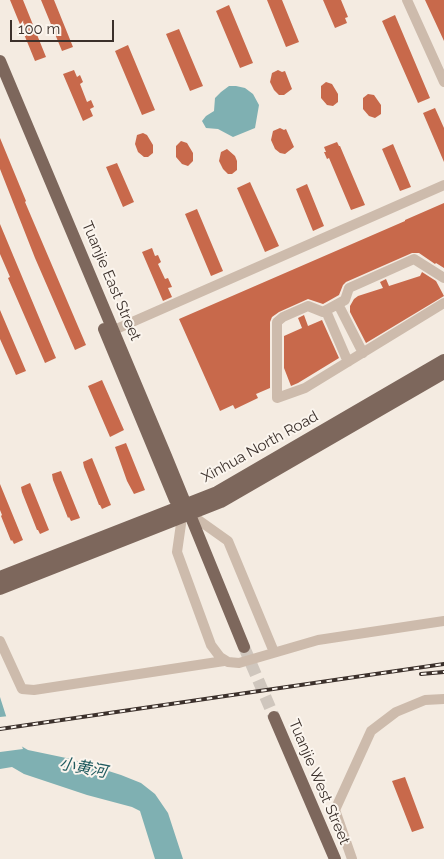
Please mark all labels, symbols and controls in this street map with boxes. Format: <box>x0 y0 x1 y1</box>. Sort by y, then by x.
scale bar <box>12 10 116 42</box>
text: 100 m <box>18 20 60 38</box>
street label: Tuanjie East Street <box>78 219 144 343</box>
street label: Xinhua North Road <box>199 408 321 486</box>
street label: Tuanjie West Street <box>285 717 353 847</box>
water label: 小黄河 <box>58 754 108 782</box>

